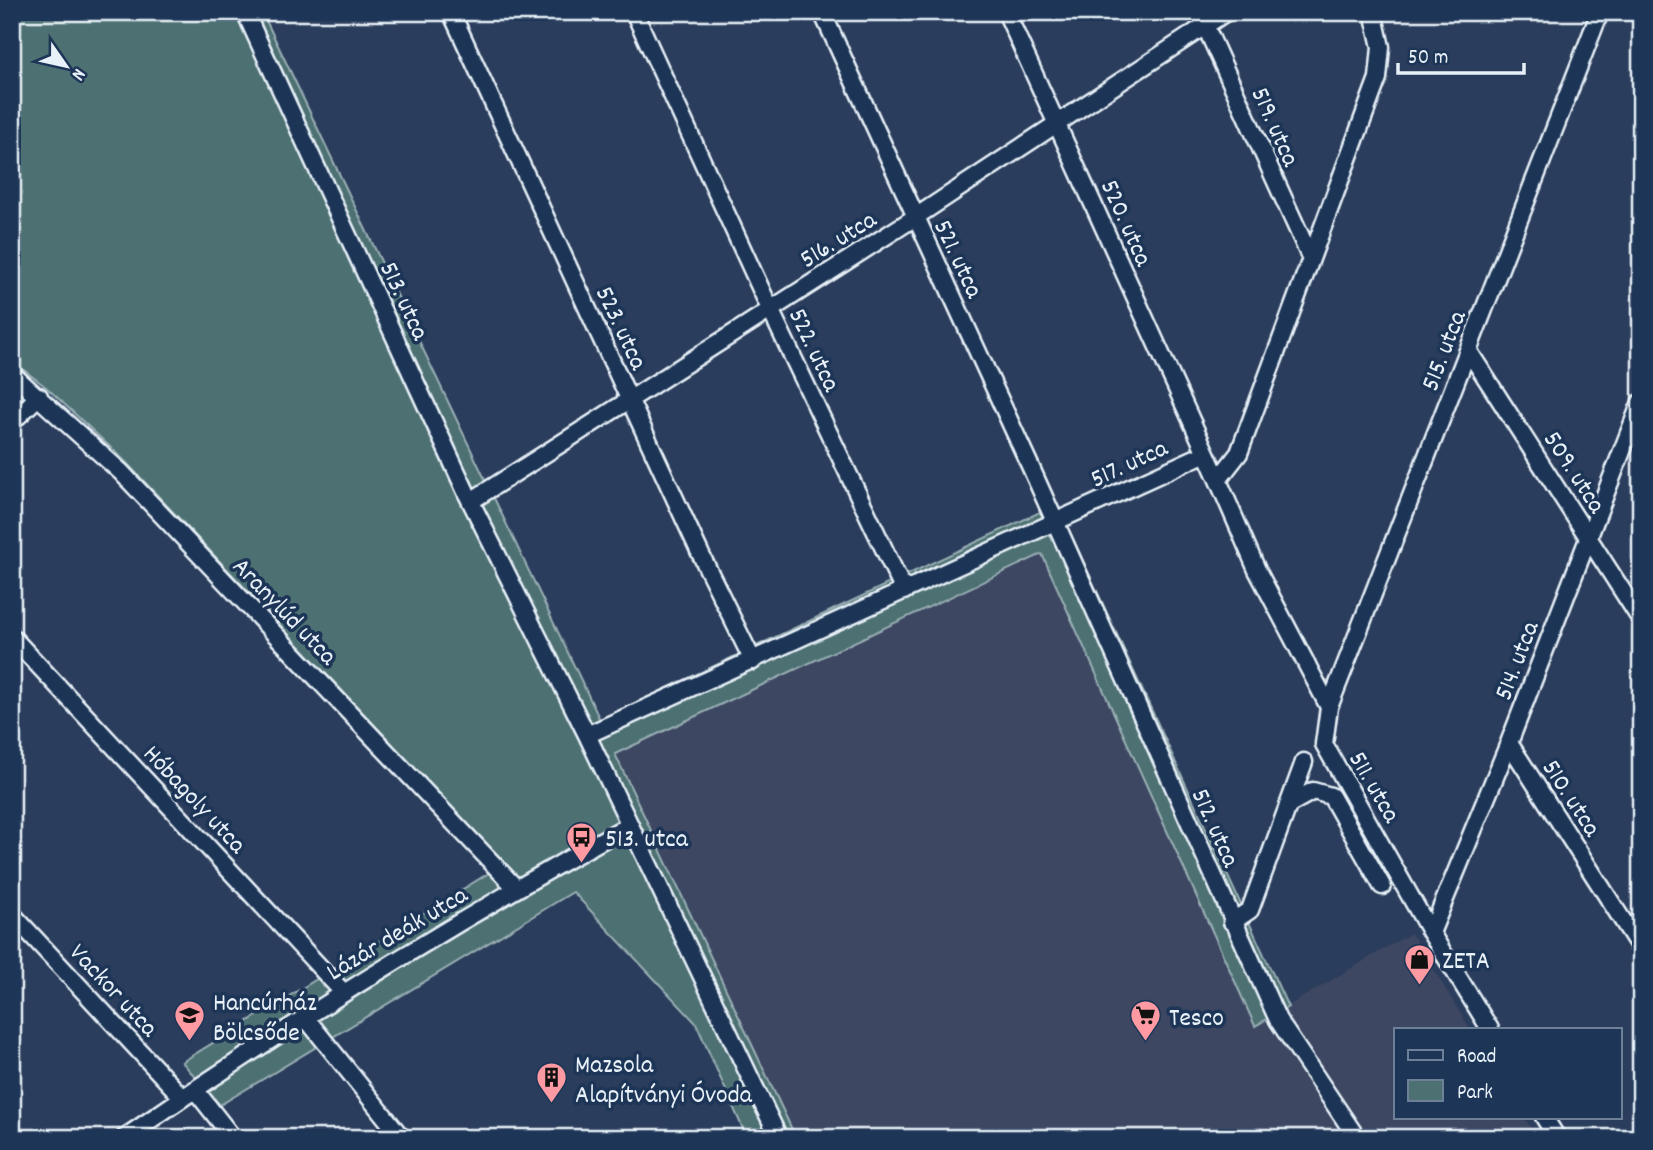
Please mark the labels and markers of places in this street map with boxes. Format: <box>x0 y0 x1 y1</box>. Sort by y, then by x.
bus stop icon: 513. utca <box>565 820 599 864</box>
place label: 513. utca <box>605 822 689 859</box>
shop icon: ZETA <box>1402 942 1436 986</box>
place label: ZETA <box>1442 944 1490 981</box>
place label: Hancúrház Bölcsőde <box>213 986 317 1053</box>
school or university icon: Hancúrház Bölcsőde <box>173 999 207 1043</box>
supermarket icon: Tesco <box>1129 999 1163 1043</box>
place label: Tesco <box>1169 1001 1224 1038</box>
place label: Mazsola Alapítványi Óvoda <box>575 1048 753 1115</box>
building icon: Mazsola Alapítványi Óvoda <box>535 1061 569 1105</box>

